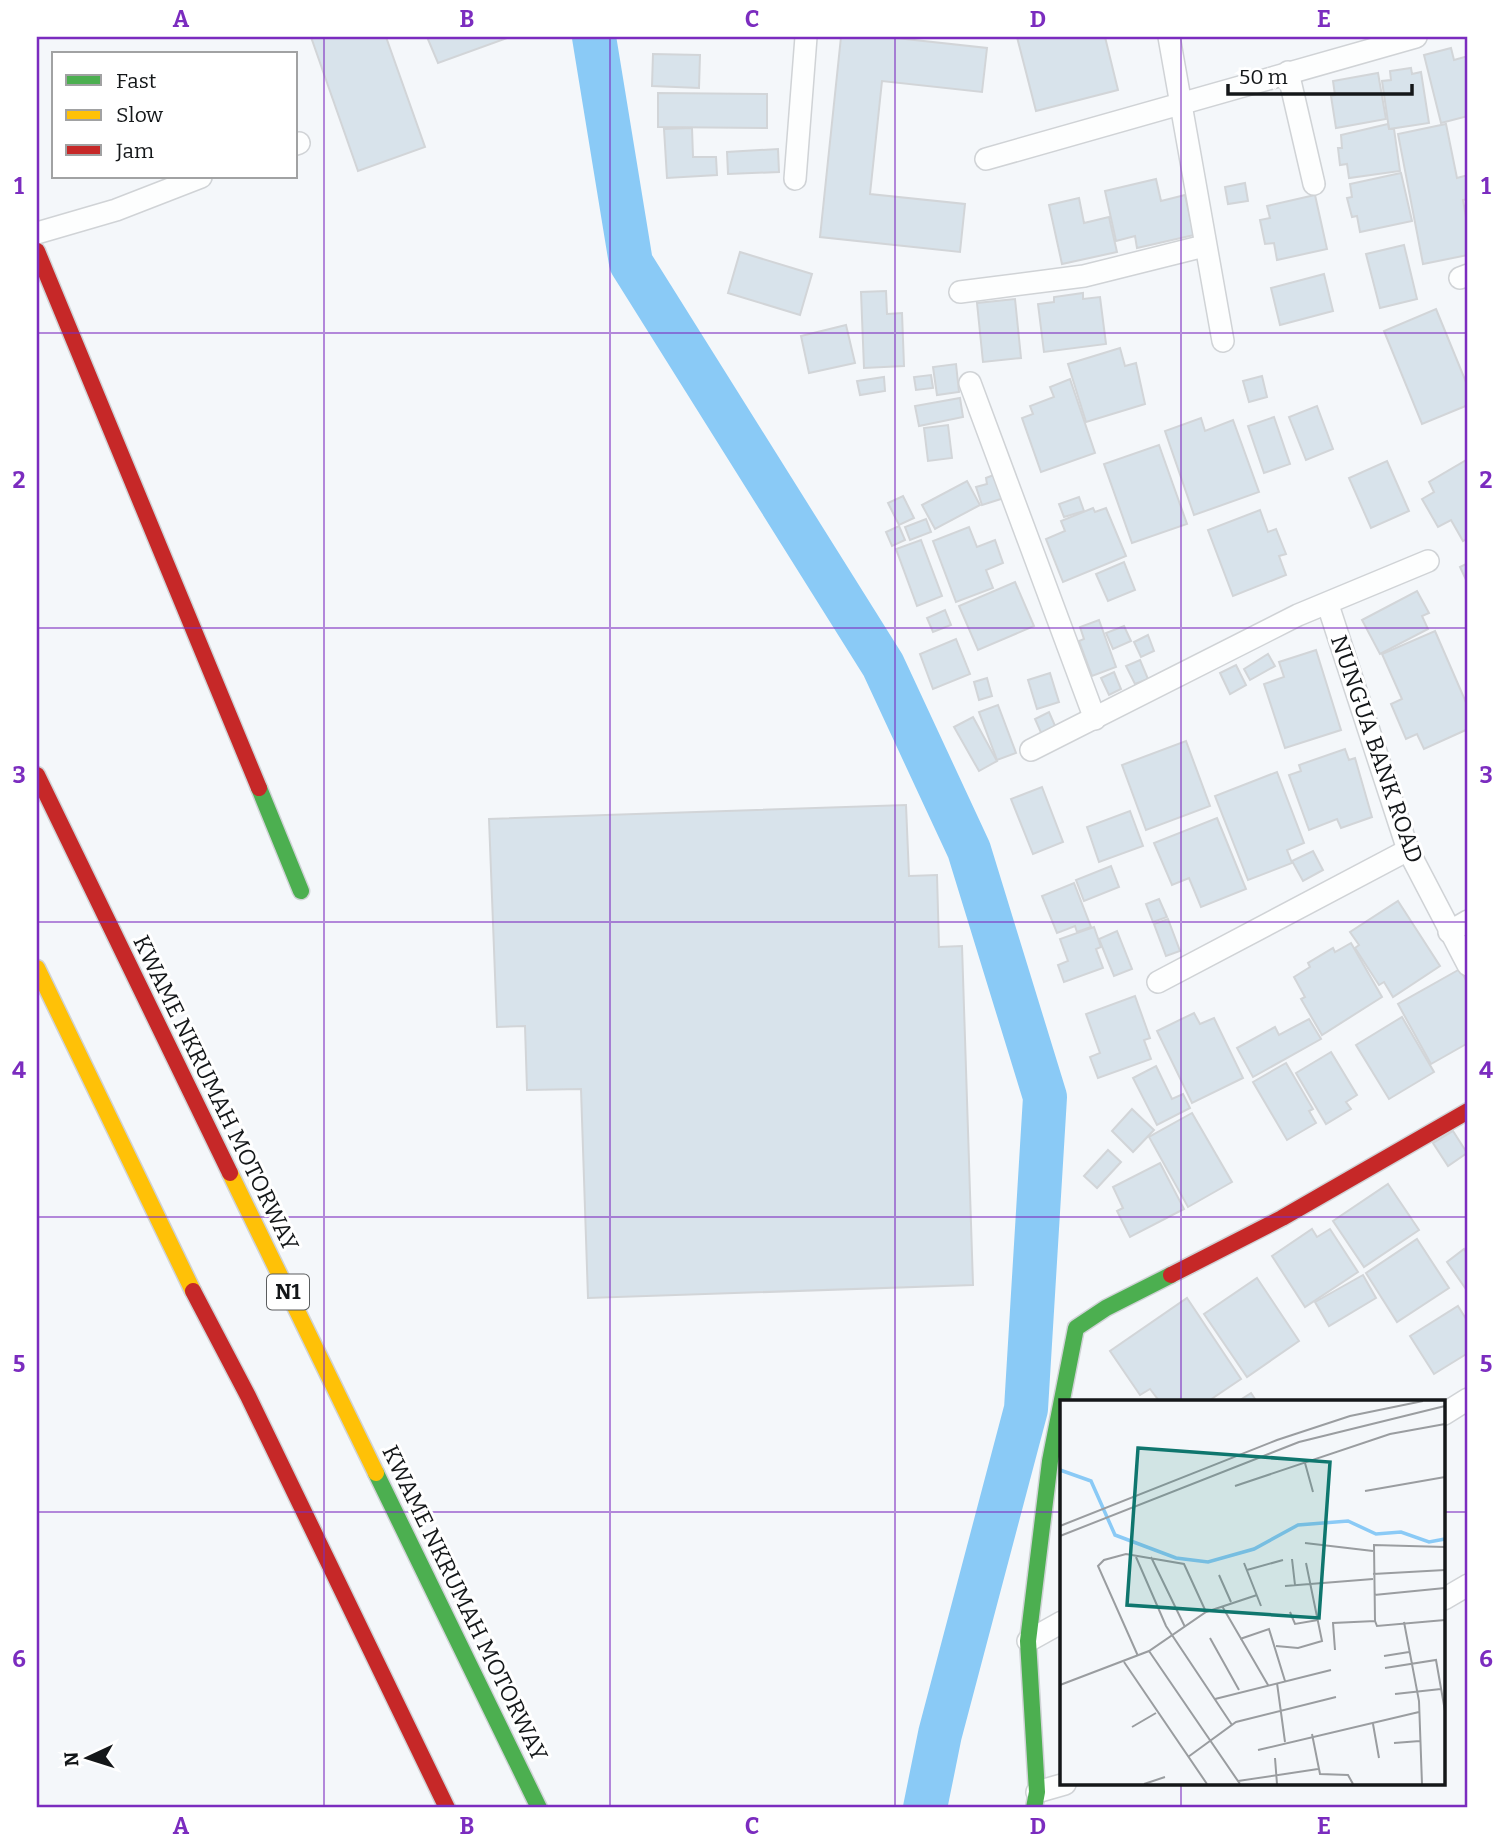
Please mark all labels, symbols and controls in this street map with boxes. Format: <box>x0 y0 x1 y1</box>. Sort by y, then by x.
text: A <box>173 5 190 33</box>
text: B <box>460 5 474 33</box>
text: C <box>745 5 759 33</box>
text: D <box>1030 5 1046 33</box>
text: E <box>1317 5 1331 33</box>
legend <box>52 52 298 178</box>
scale bar <box>1228 52 1412 96</box>
text: 50 m <box>1239 64 1288 90</box>
text: Fast <box>116 68 157 94</box>
text: Slow <box>116 102 163 128</box>
text: Jam <box>115 138 154 164</box>
text: 1 <box>14 172 24 200</box>
text: 1 <box>1481 172 1491 200</box>
text: 2 <box>13 466 26 494</box>
text: 2 <box>1480 466 1493 494</box>
street label: NUNGUA BANK ROAD <box>1325 631 1429 867</box>
text: 3 <box>12 761 26 789</box>
text: 3 <box>1479 761 1493 789</box>
street label: KWAME NKRUMAH MOTORWAY <box>127 931 305 1255</box>
text: 4 <box>12 1056 26 1084</box>
text: 4 <box>1479 1056 1493 1084</box>
road number: N1 <box>267 1274 309 1310</box>
text: 5 <box>13 1350 25 1378</box>
text: 5 <box>1480 1350 1492 1378</box>
inset map <box>1060 1400 1446 1786</box>
street label: KWAME NKRUMAH MOTORWAY <box>376 1441 554 1765</box>
text: 6 <box>12 1645 26 1673</box>
text: 6 <box>1479 1645 1493 1673</box>
north arrow <box>52 1722 122 1792</box>
text: N <box>60 1751 84 1767</box>
text: A <box>173 1812 190 1840</box>
text: B <box>460 1812 474 1840</box>
text: C <box>745 1812 759 1840</box>
text: D <box>1030 1812 1046 1840</box>
text: E <box>1317 1812 1331 1840</box>

